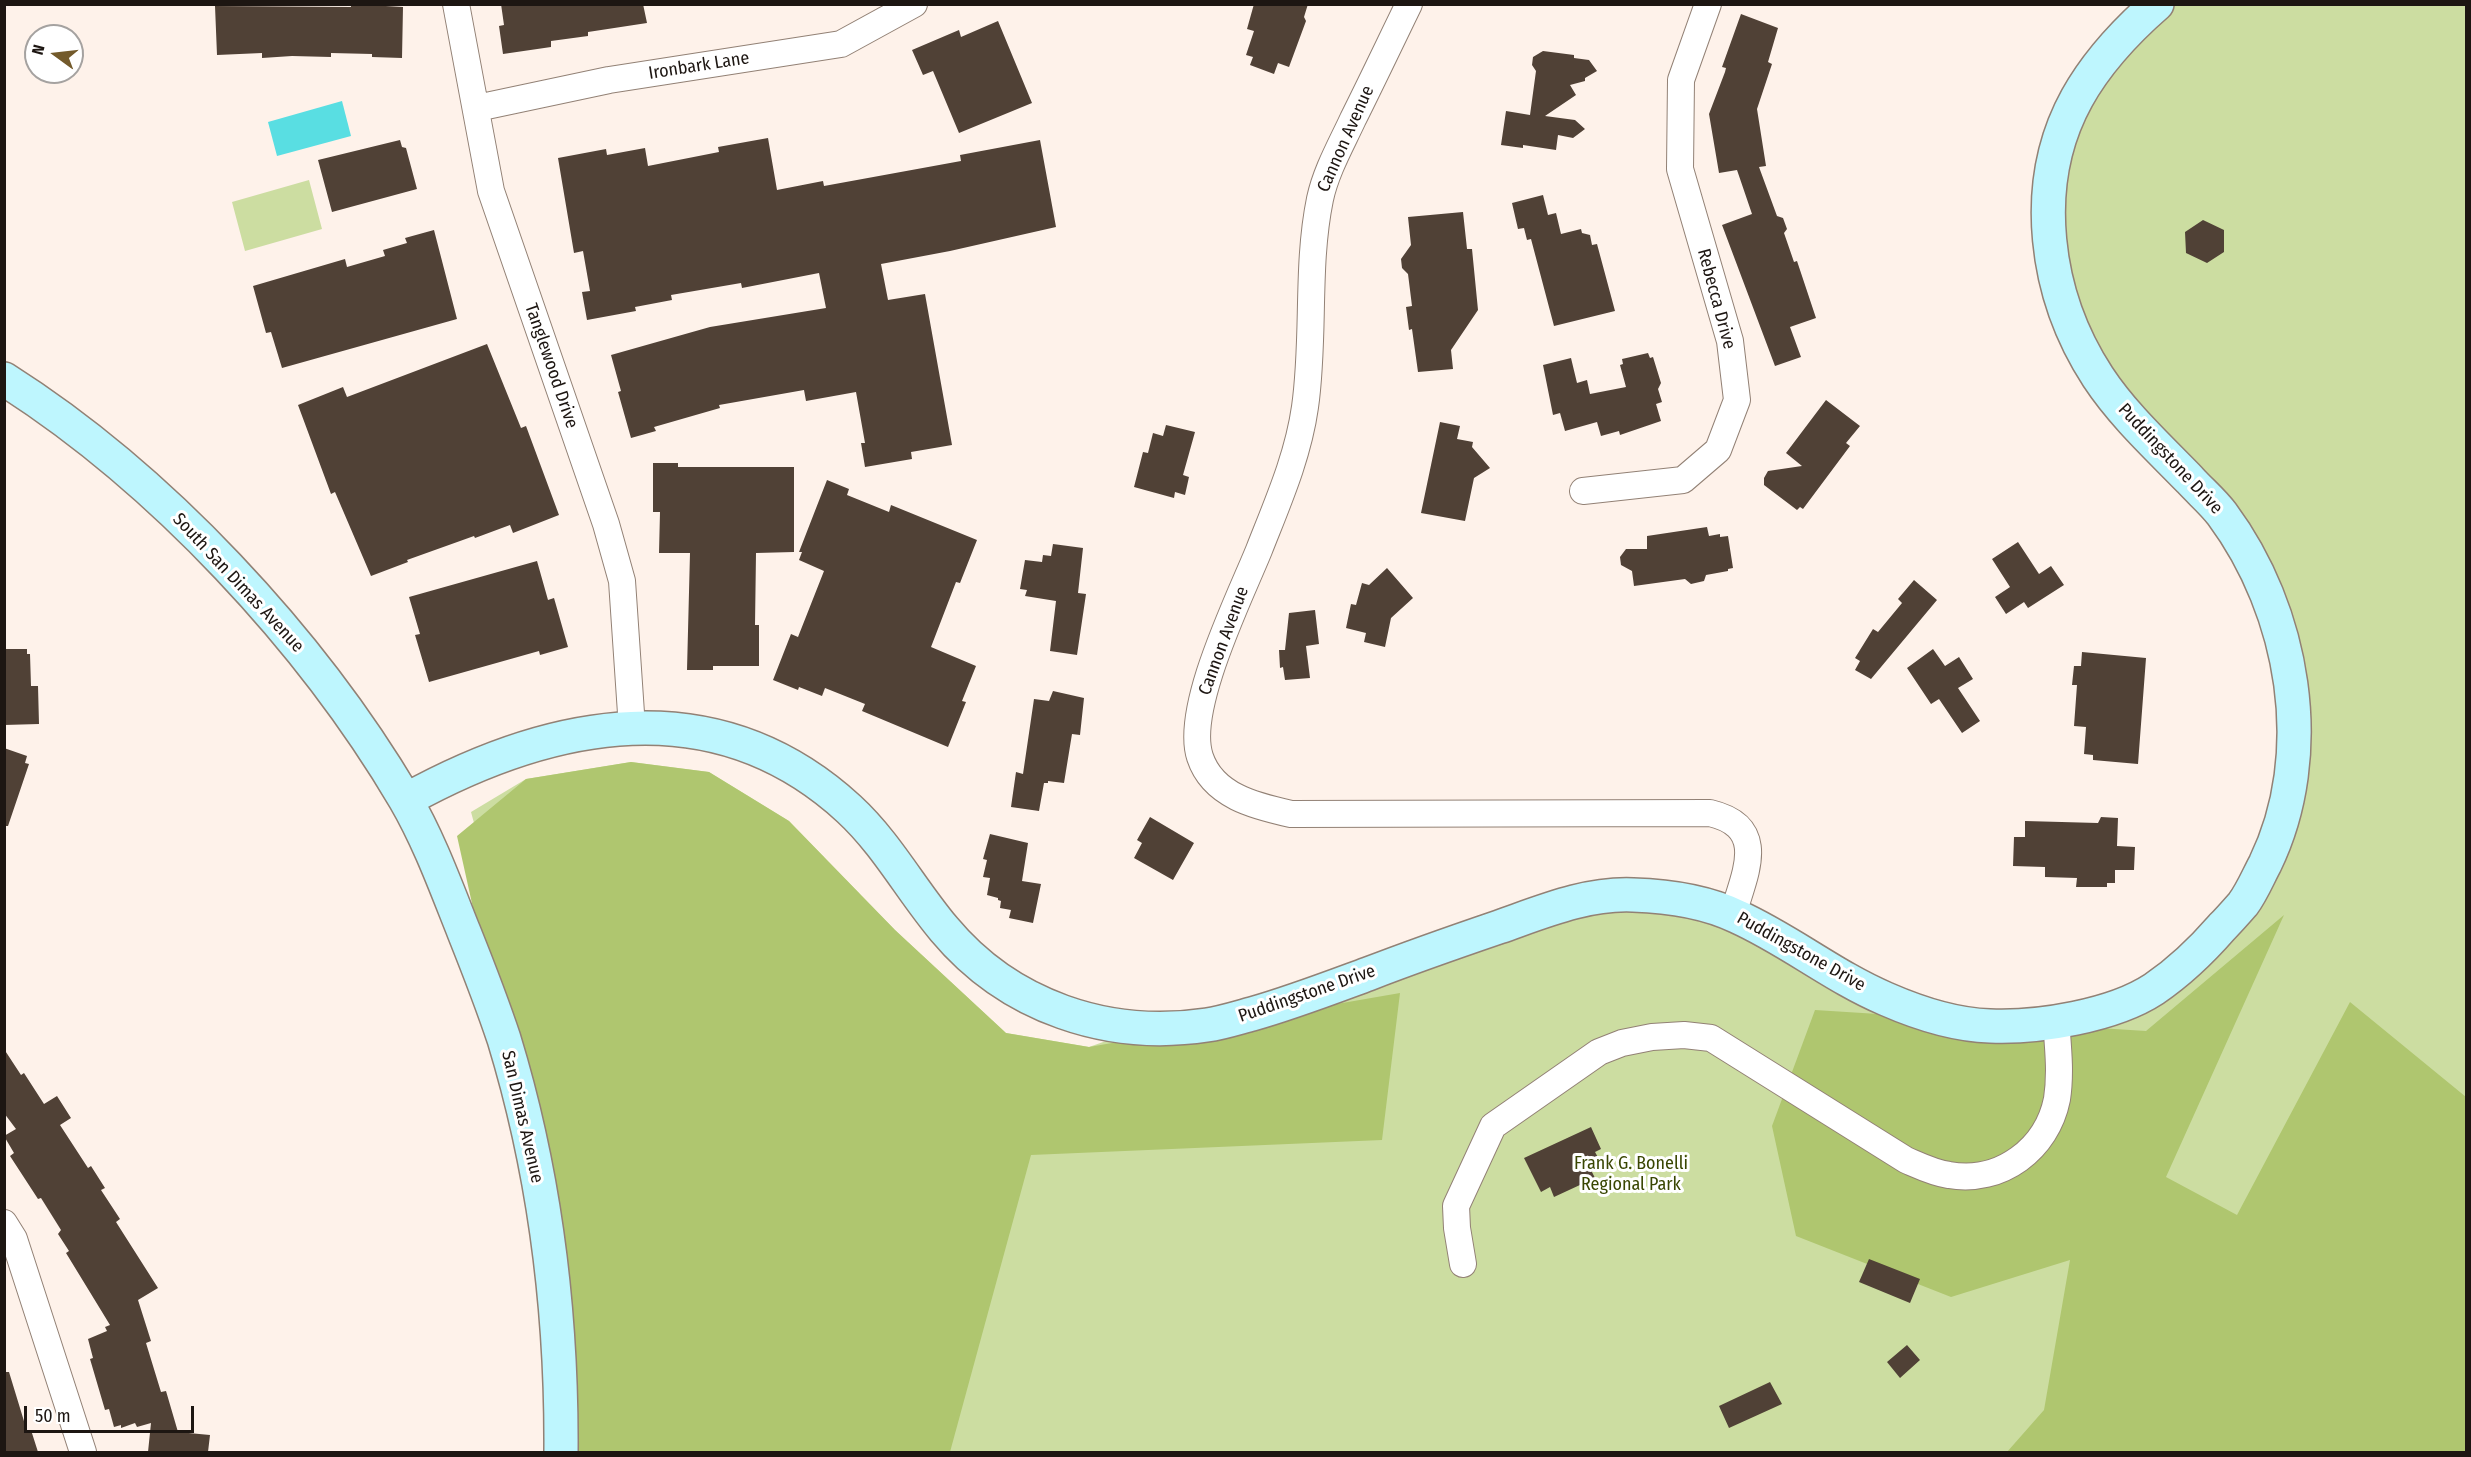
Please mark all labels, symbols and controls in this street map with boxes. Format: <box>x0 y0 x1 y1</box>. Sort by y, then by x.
north arrow <box>24 24 84 84</box>
text: N <box>28 43 48 57</box>
street label: Ironbark Lane <box>647 47 751 85</box>
street label: Cannon Avenue <box>1313 83 1379 195</box>
street label: Rebecca Drive <box>1692 246 1740 352</box>
street label: Tanglewood Drive <box>520 301 582 431</box>
street label: Puddingstone Drive <box>2113 399 2227 519</box>
street label: South San Dimas Avenue <box>168 509 308 657</box>
street label: Cannon Avenue <box>1194 584 1254 698</box>
street label: Puddingstone Drive <box>1733 908 1869 996</box>
street label: Puddingstone Drive <box>1236 960 1378 1028</box>
street label: San Dimas Avenue <box>496 1049 548 1185</box>
park label: Frank G. Bonelli Regional Park <box>1574 1153 1688 1196</box>
scale bar <box>27 1394 196 1432</box>
text: 50 m <box>35 1405 71 1427</box>

